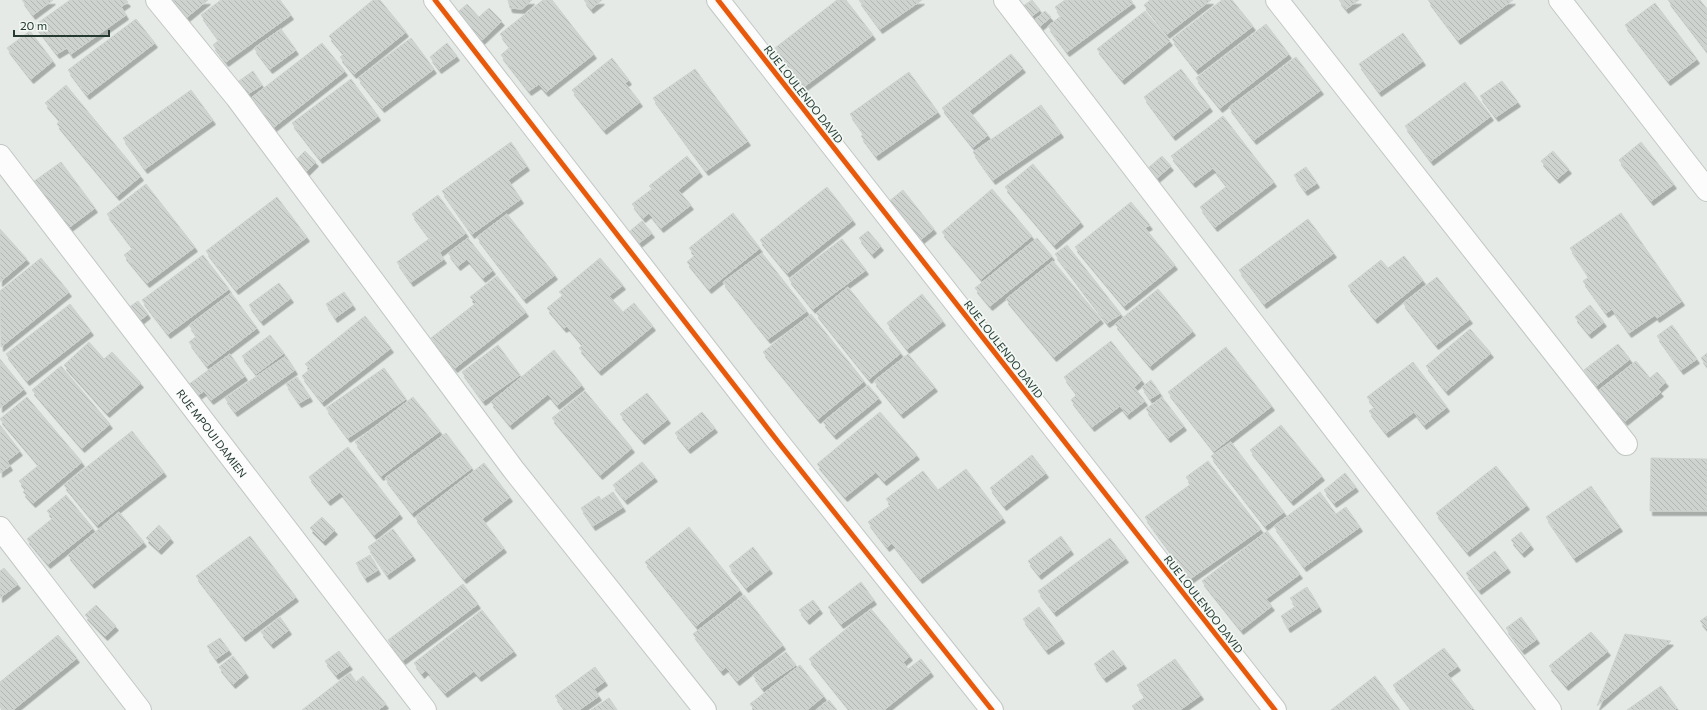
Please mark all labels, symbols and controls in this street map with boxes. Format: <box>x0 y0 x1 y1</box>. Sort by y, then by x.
scale bar <box>14 12 109 38</box>
text: 20 m <box>20 18 47 32</box>
street label: RUE LOULENDO DAVID <box>762 43 846 145</box>
street label: RUE LOULENDO DAVID <box>962 298 1046 400</box>
street label: RUE MPOUI DAMIEN <box>175 386 250 479</box>
street label: RUE LOULENDO DAVID <box>1162 553 1246 655</box>

